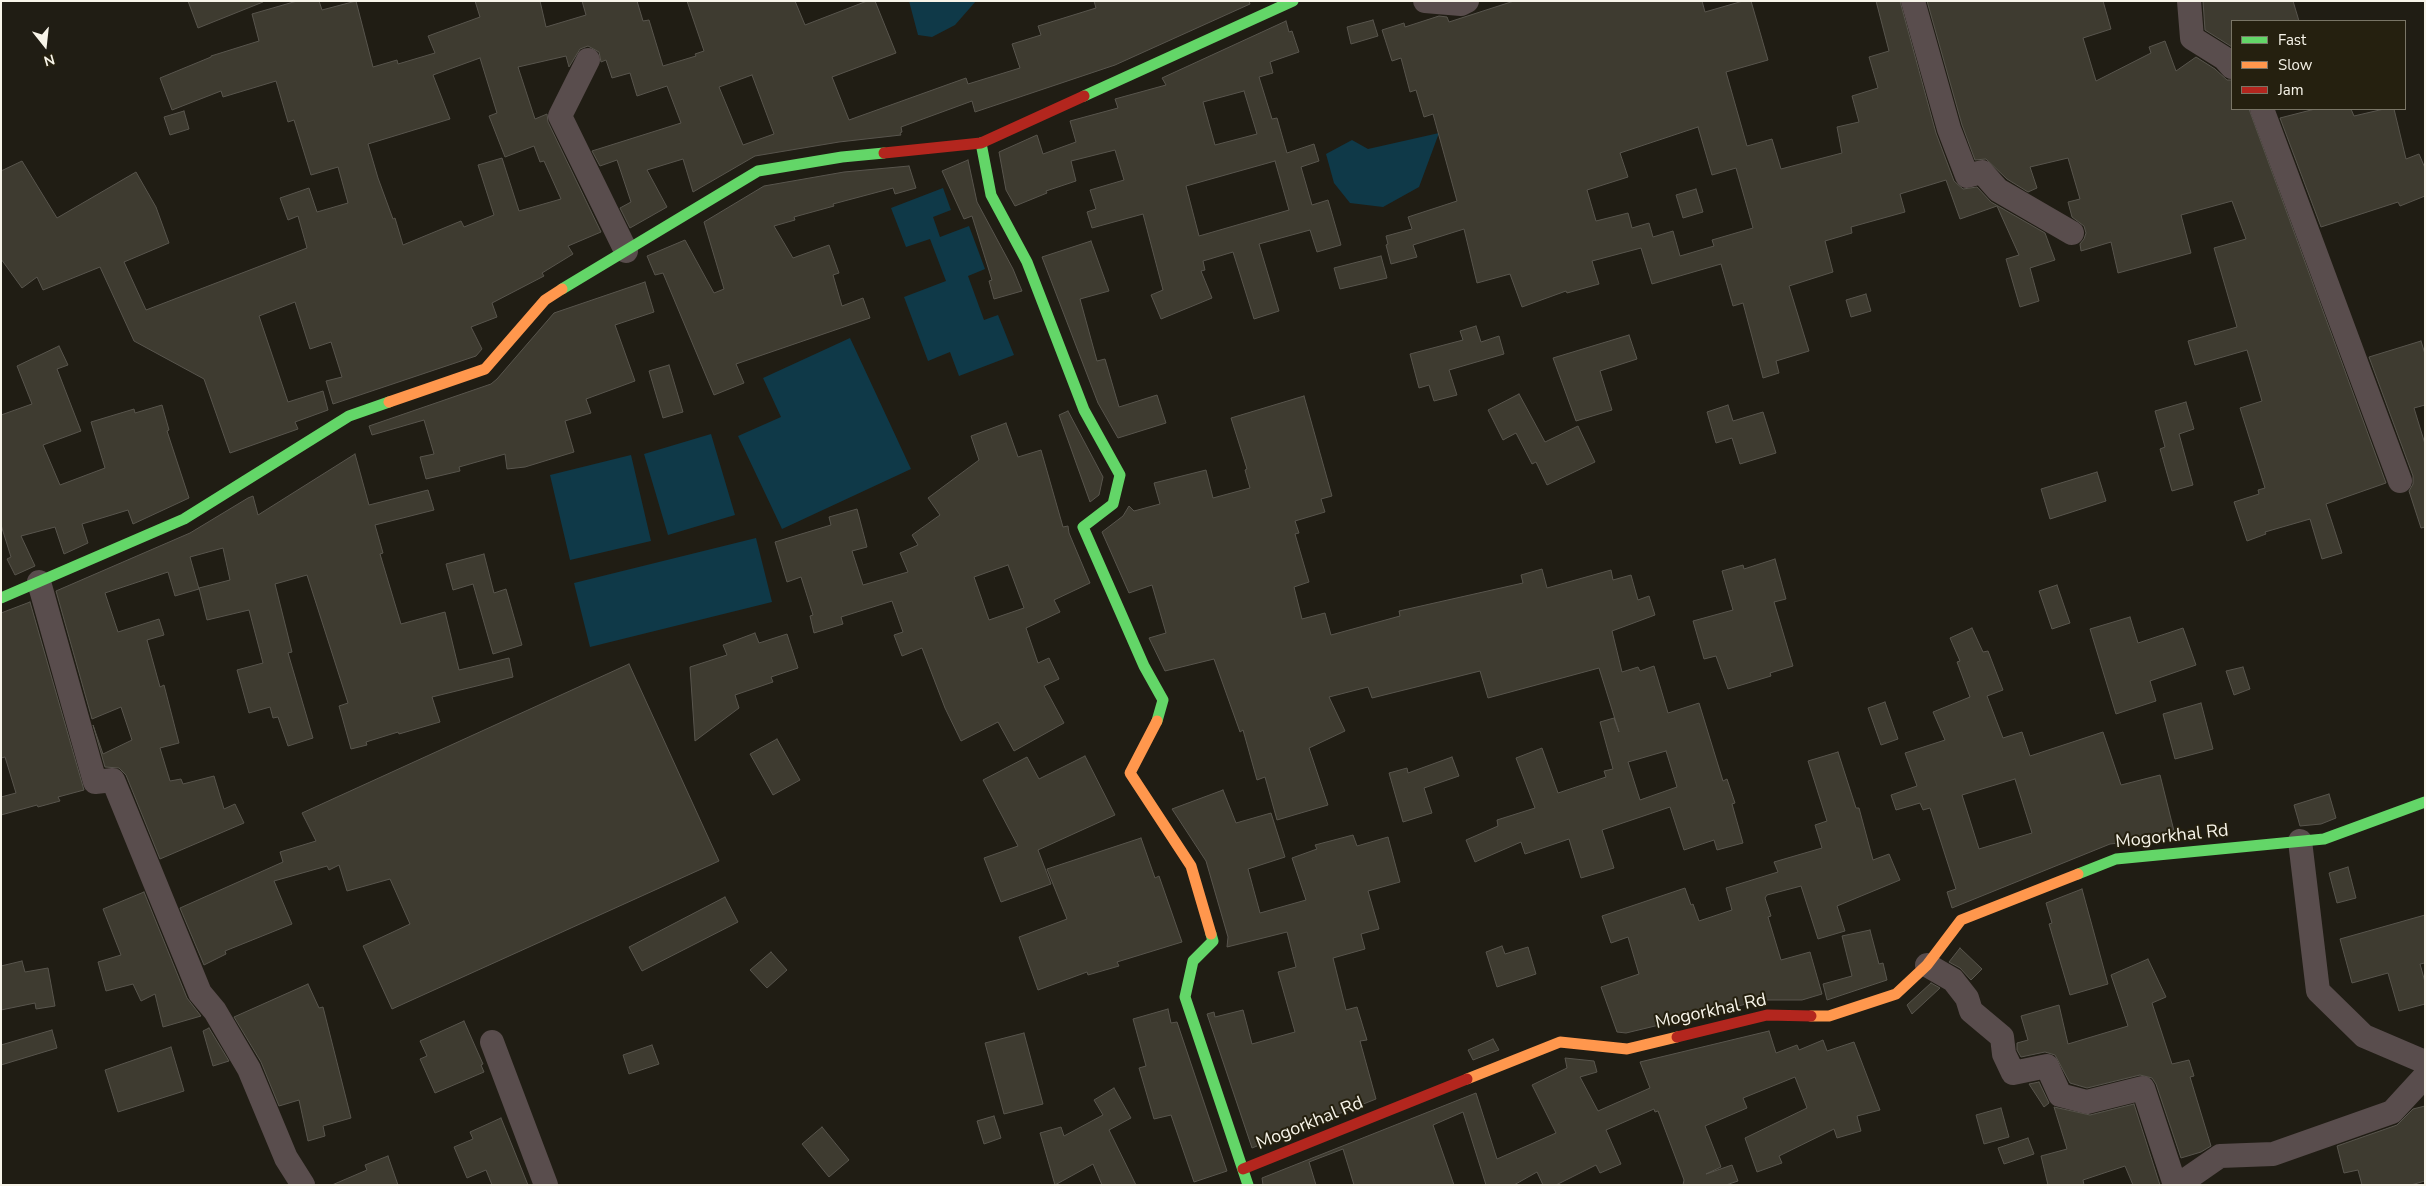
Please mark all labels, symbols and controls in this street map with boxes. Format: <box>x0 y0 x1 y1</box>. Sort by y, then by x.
north arrow <box>20 20 70 70</box>
legend <box>2231 20 2406 110</box>
text: Fast <box>2278 30 2306 50</box>
text: N <box>42 49 57 70</box>
text: Slow <box>2278 55 2312 75</box>
text: Jam <box>2278 80 2304 100</box>
street label: Mogorkhal Rd <box>2114 820 2230 854</box>
street label: Mogorkhal Rd <box>1653 990 1769 1034</box>
street label: Mogorkhal Rd <box>1253 1093 1367 1155</box>

